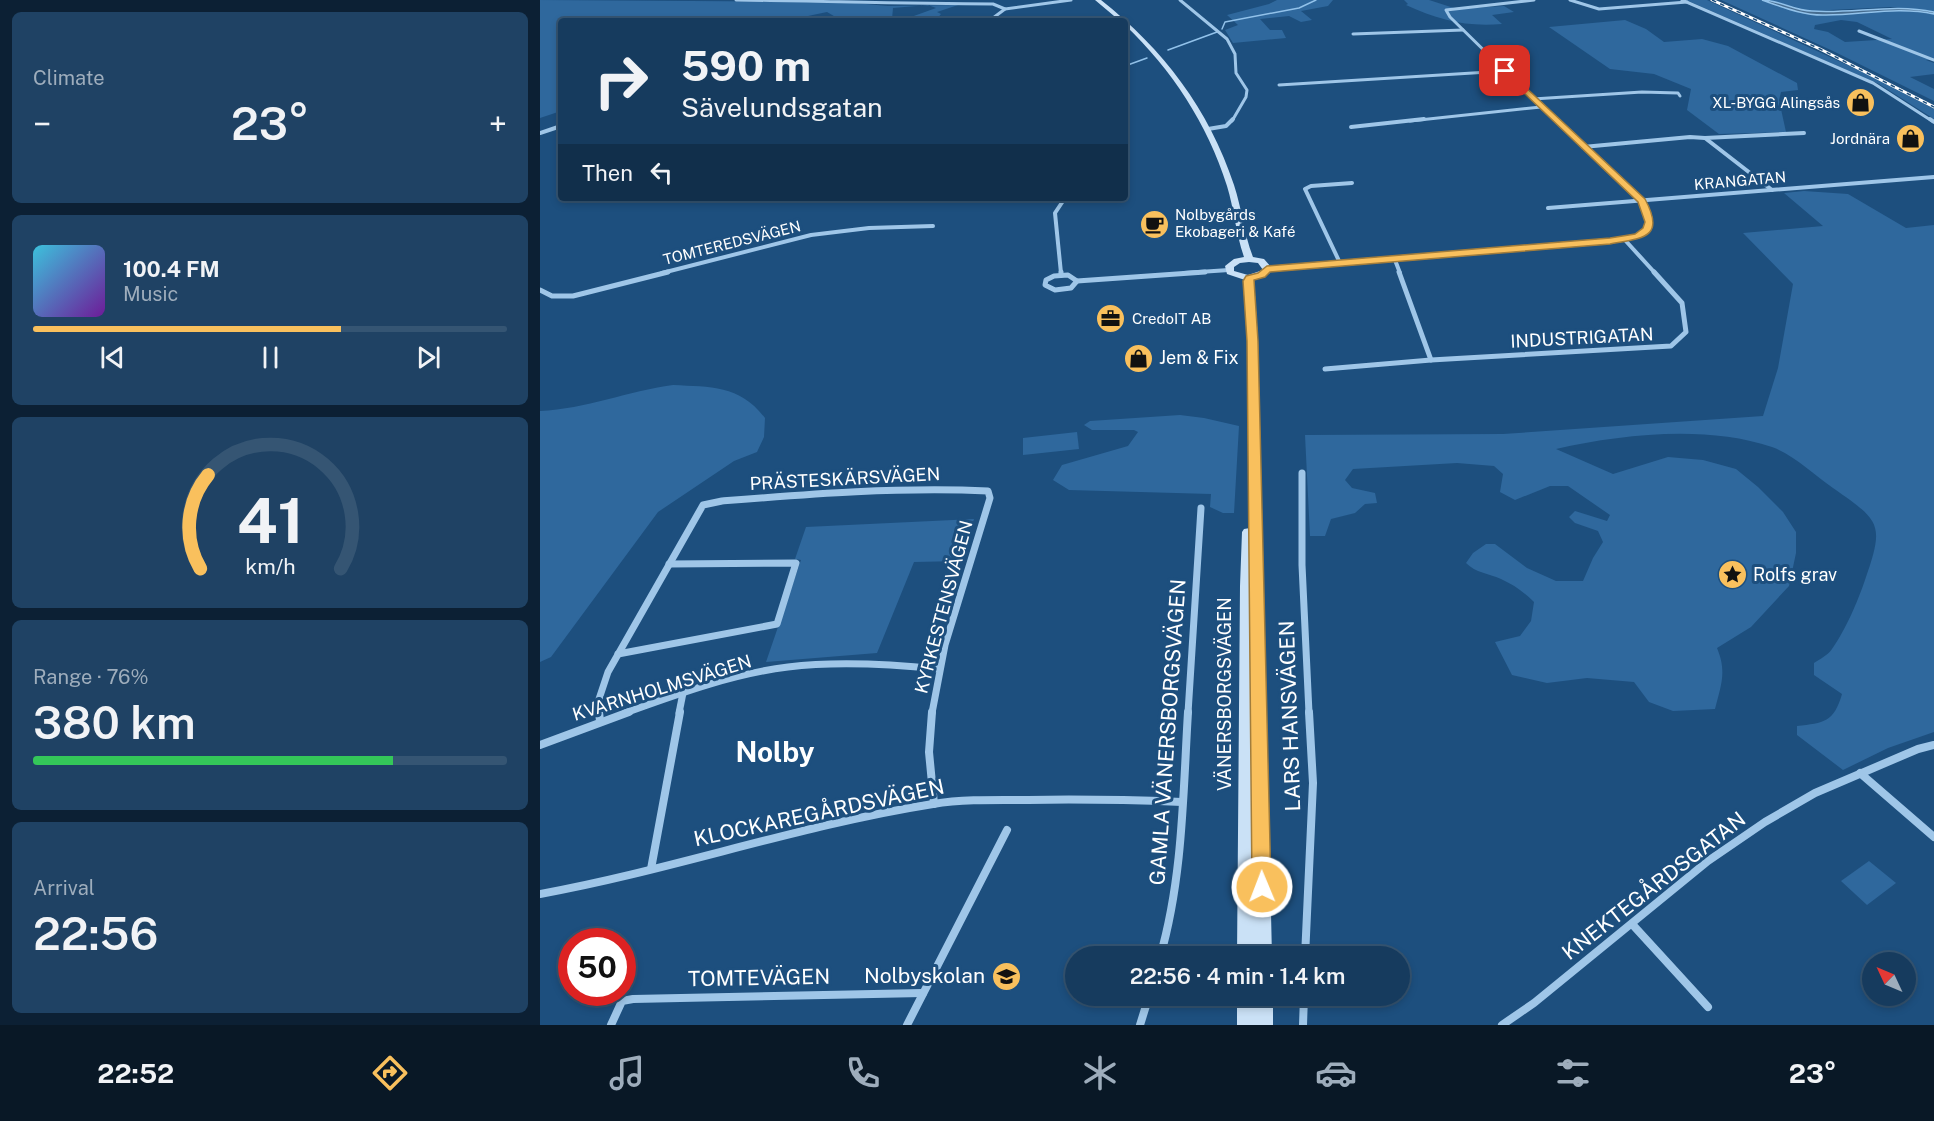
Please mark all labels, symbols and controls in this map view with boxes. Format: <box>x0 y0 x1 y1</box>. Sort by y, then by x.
text: 590 m <box>681 41 811 90</box>
icon: right <box>582 42 660 120</box>
pin <box>1479 45 1530 96</box>
icon: arrive <box>1488 54 1521 87</box>
text: Climate <box>33 66 105 90</box>
shop icon: XL-BYGG Alingsås <box>1845 87 1877 119</box>
text: Sävelundsgatan <box>681 91 883 123</box>
place label: XL-BYGG Alingsås <box>1712 94 1840 111</box>
text: 23° <box>231 97 309 150</box>
text: − <box>33 105 51 143</box>
text: + <box>489 105 507 143</box>
shop icon: Jordnära <box>1895 123 1927 155</box>
place label: Jordnära <box>1830 130 1890 147</box>
icon: left <box>645 156 678 189</box>
text: Then <box>582 160 633 186</box>
street label: KRANGATAN <box>1693 168 1787 193</box>
place label: Nolbygårds Ekobageri & Kafé <box>1175 206 1295 240</box>
cafe icon: Nolbygårds Ekobageri & Kafé <box>1138 208 1170 240</box>
street label: TOMTEREDSVÄGEN <box>661 216 802 268</box>
text: 100.4 FM <box>123 256 220 282</box>
text: Music <box>123 282 178 306</box>
office icon: CredoIT AB <box>1095 303 1127 335</box>
place label: CredoIT AB <box>1132 310 1211 327</box>
street label: INDUSTRIGATAN <box>1510 323 1654 352</box>
icon: previous <box>96 341 129 374</box>
icon: pause <box>254 341 287 374</box>
icon: next <box>412 341 445 374</box>
shop icon: Jem & Fix <box>1122 342 1154 374</box>
place label: Jem & Fix <box>1159 347 1239 368</box>
street label: PRÄSTESKÄRSVÄGEN <box>749 462 941 494</box>
text: 41 <box>236 485 304 558</box>
street label: KYRKESTENSVÄGEN <box>909 518 977 696</box>
text: km/h <box>245 555 295 580</box>
place icon: Rolfs grav <box>1716 559 1748 591</box>
place label: Rolfs grav <box>1753 564 1837 585</box>
street label: GAMLA VÄNERSBORGSVÄGEN <box>1144 578 1191 886</box>
street label: VÄNERSBORGSVÄGEN <box>1213 597 1235 791</box>
street label: LARS HANSVÄGEN <box>1274 620 1305 812</box>
street label: KVARNHOLMSVÄGEN <box>569 649 754 725</box>
text: Range · 76% <box>33 665 149 689</box>
text: 380 km <box>33 696 196 749</box>
district label: Nolby <box>735 735 815 768</box>
street label: KLOCKAREGÅRDSVÄGEN <box>691 773 946 851</box>
street label: KNEKTEGÅRDSGATAN <box>1556 805 1750 965</box>
position arrow <box>1230 855 1294 919</box>
text: Arrival <box>33 876 95 900</box>
text: 22:56 <box>33 907 158 960</box>
speed limit sign: 50 <box>558 928 636 1006</box>
north arrow <box>1862 952 1916 1006</box>
map controls <box>1862 952 1916 1006</box>
school or university icon: Nolbyskolan <box>990 960 1022 992</box>
place label: Nolbyskolan <box>864 963 985 988</box>
text: 22:56 · 4 min · 1.4 km <box>1130 963 1345 989</box>
street label: TOMTEVÄGEN <box>688 964 830 991</box>
icon: directions <box>369 1052 411 1094</box>
icon: music <box>606 1052 648 1094</box>
icon: phone <box>842 1052 884 1094</box>
icon: climate <box>1079 1052 1121 1094</box>
icon: car <box>1315 1052 1357 1094</box>
icon: filters <box>1552 1052 1594 1094</box>
text: 22:52 <box>97 1057 174 1089</box>
text: 23° <box>1789 1057 1837 1089</box>

